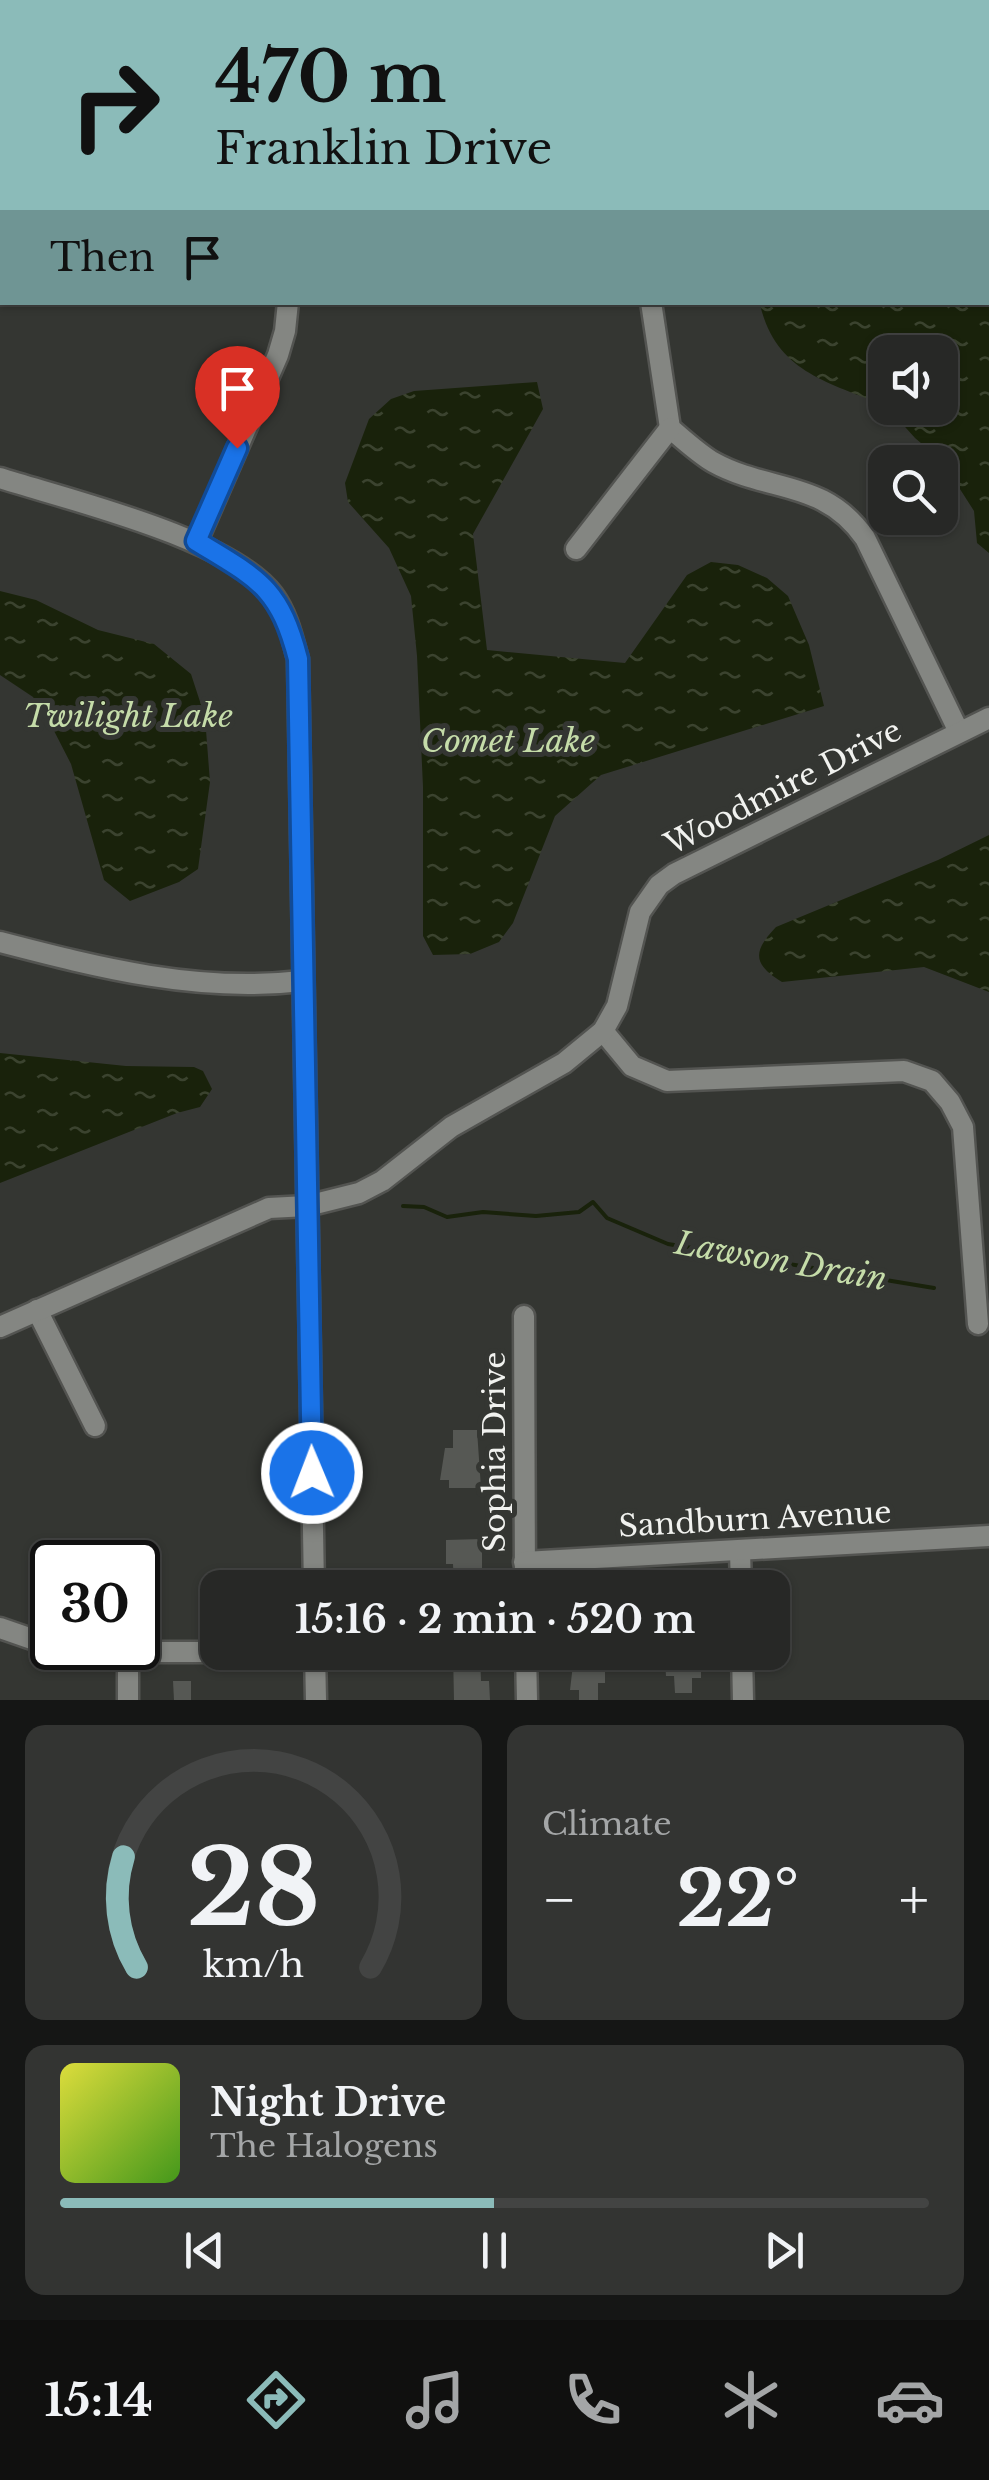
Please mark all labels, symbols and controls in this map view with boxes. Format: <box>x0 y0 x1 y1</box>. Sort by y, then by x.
text: 470 m <box>215 34 447 121</box>
icon: right <box>50 40 180 170</box>
text: Franklin Drive <box>215 120 552 176</box>
icon: arrive <box>175 230 230 285</box>
text: Then <box>50 234 155 281</box>
map controls <box>868 335 958 535</box>
button: sound <box>868 335 958 425</box>
pin <box>195 346 280 449</box>
icon: arrive <box>210 361 265 416</box>
button: search <box>868 445 958 535</box>
water label: Twilight Lake <box>23 696 233 736</box>
street label: Woodmire Drive <box>658 711 907 863</box>
water label: Comet Lake <box>421 721 595 761</box>
water label: Lawson Drain <box>671 1222 890 1299</box>
street label: Sophia Drive <box>476 1352 513 1552</box>
position arrow <box>260 1421 364 1525</box>
street label: Sandburn Avenue <box>618 1493 892 1545</box>
speed limit sign: 30 <box>30 1540 160 1670</box>
text: 15:16 · 2 min · 520 m <box>295 1596 695 1643</box>
text: Climate <box>542 1804 671 1844</box>
text: 28 <box>187 1824 320 1953</box>
text: 22° <box>676 1853 799 1946</box>
text: − <box>542 1866 577 1934</box>
text: + <box>899 1866 929 1934</box>
text: km/h <box>203 1942 304 1987</box>
text: Night Drive <box>210 2079 446 2126</box>
text: The Halogens <box>210 2126 438 2166</box>
icon: previous <box>177 2223 232 2278</box>
icon: pause <box>467 2223 522 2278</box>
icon: next <box>757 2223 812 2278</box>
icon: directions <box>241 2365 311 2435</box>
icon: music <box>400 2365 470 2435</box>
icon: phone <box>558 2365 628 2435</box>
icon: climate <box>716 2365 786 2435</box>
icon: car <box>875 2365 945 2435</box>
text: 15:14 <box>44 2372 153 2428</box>

